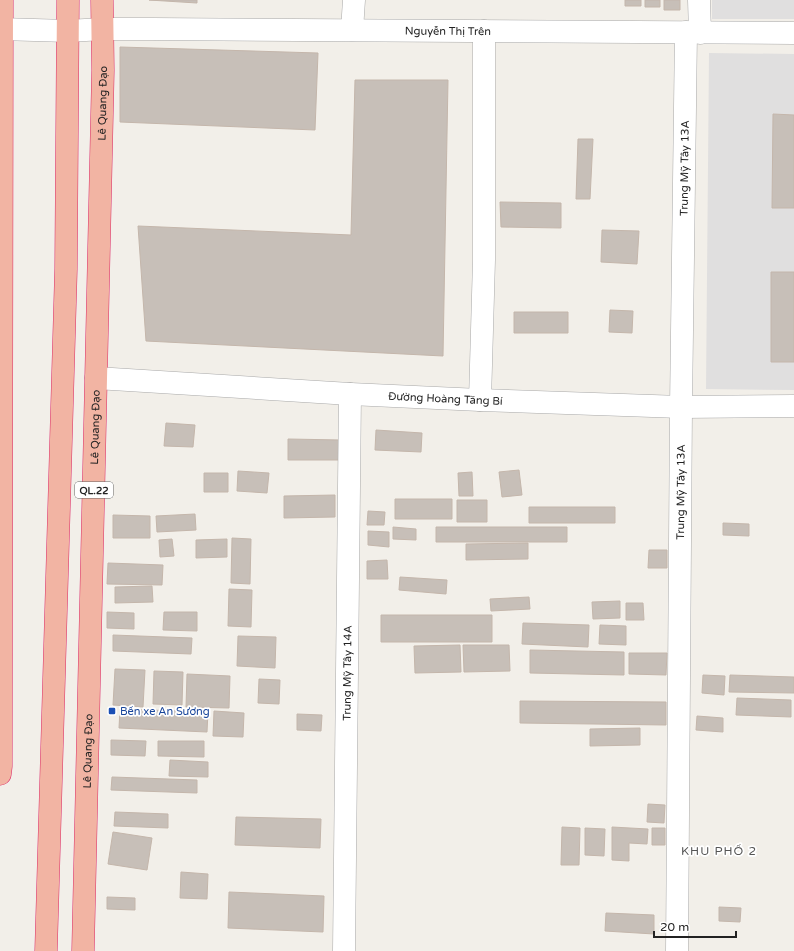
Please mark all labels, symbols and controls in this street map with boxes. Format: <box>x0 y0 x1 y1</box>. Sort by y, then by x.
street label: Nguyễn Thị Trên <box>405 25 491 38</box>
street label: Lê Quang Đạo <box>95 65 110 141</box>
street label: Trung Mỹ Tây 13A <box>678 120 692 216</box>
street label: Lê Quang Đạo <box>88 389 103 465</box>
street label: Đường Hoàng Tăng Bí <box>388 390 503 408</box>
street label: Trung Mỹ Tây 13A <box>674 444 688 540</box>
road number: QL.22 <box>75 482 113 498</box>
street label: Trung Mỹ Tây 14A <box>340 625 355 721</box>
place label: Bến xe An Sương <box>120 705 210 718</box>
marker: Bến xe An Sương <box>107 706 117 716</box>
street label: Lê Quang Đạo <box>81 713 95 789</box>
district label: KHU PHỐ 2 <box>681 844 757 858</box>
scale bar <box>654 913 736 939</box>
text: 20 m <box>660 920 689 934</box>

